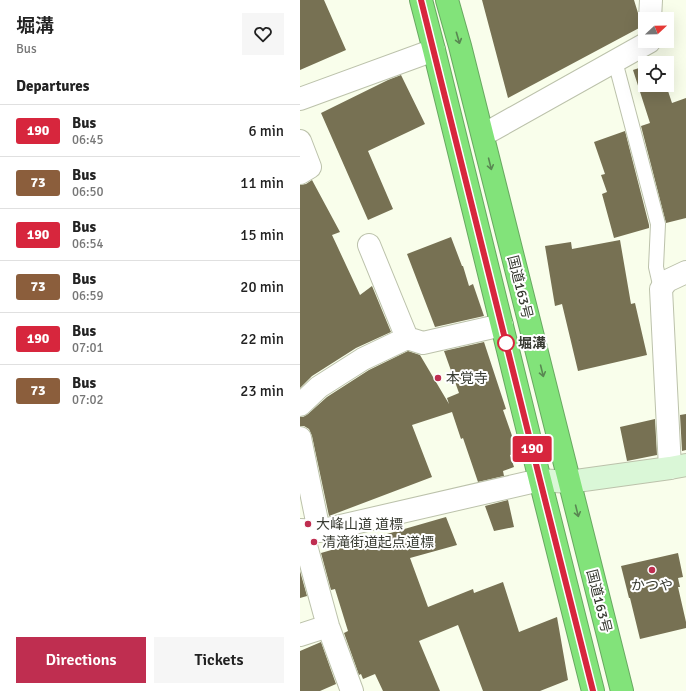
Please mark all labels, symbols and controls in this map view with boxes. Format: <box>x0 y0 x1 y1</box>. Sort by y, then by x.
north arrow <box>638 12 674 48</box>
map controls <box>638 12 674 92</box>
button: heart <box>242 13 284 55</box>
text: 堀溝 <box>16 14 54 38</box>
one-way arrow <box>455 31 462 44</box>
text: Bus <box>16 41 37 57</box>
button: locate <box>638 56 674 92</box>
text: Departures <box>16 77 89 95</box>
text: Bus <box>72 114 96 132</box>
text: 190 <box>27 122 49 139</box>
text: 6 min <box>248 122 284 140</box>
text: 06:45 <box>72 132 104 148</box>
one-way arrow <box>486 157 494 170</box>
text: Bus <box>72 166 96 184</box>
text: 73 <box>30 174 46 191</box>
text: 11 min <box>240 174 284 192</box>
text: 06:50 <box>72 184 104 200</box>
text: Bus <box>72 218 96 236</box>
text: 190 <box>27 226 49 243</box>
text: 15 min <box>240 226 284 244</box>
text: 06:54 <box>72 236 104 252</box>
street label: 国道163号 <box>504 254 536 320</box>
text: Bus <box>72 270 96 288</box>
text: 73 <box>30 278 46 295</box>
text: 20 min <box>240 278 284 296</box>
text: 06:59 <box>72 288 104 304</box>
text: Bus <box>72 322 96 340</box>
text: 190 <box>27 330 49 347</box>
text: 22 min <box>240 330 284 348</box>
marker: 堀溝 <box>497 334 515 352</box>
place label: 堀溝 <box>518 335 546 352</box>
text: 07:01 <box>72 340 104 356</box>
one-way arrow <box>538 364 546 377</box>
place label: 本覚寺 <box>446 370 488 387</box>
marker: 本覚寺 <box>433 373 443 383</box>
text: Bus <box>72 374 96 392</box>
text: 73 <box>30 382 46 399</box>
text: 23 min <box>240 382 284 400</box>
text: 07:02 <box>72 392 104 408</box>
line badge: 190 <box>509 436 555 462</box>
text: 190 <box>521 440 543 457</box>
one-way arrow <box>573 504 581 517</box>
place label: 大峰山道 道標 <box>316 516 403 533</box>
marker: 大峰山道 道標 <box>303 519 313 529</box>
place label: 清滝街道起点道標 <box>322 534 434 551</box>
marker: 清滝街道起点道標 <box>309 537 319 547</box>
marker: かつや <box>647 565 657 575</box>
street label: 国道163号 <box>583 568 615 634</box>
place label: かつや <box>631 577 673 594</box>
button: Directions <box>16 637 146 683</box>
button: Tickets <box>154 637 284 683</box>

